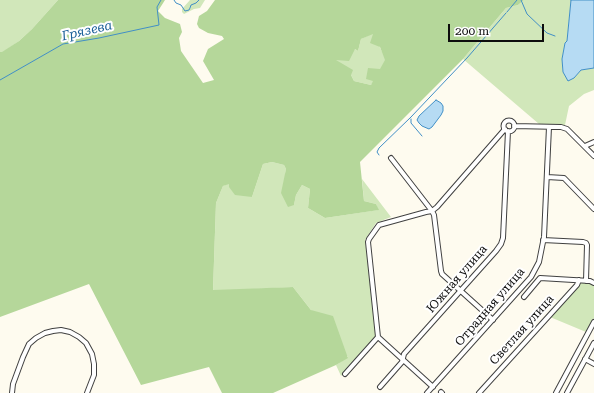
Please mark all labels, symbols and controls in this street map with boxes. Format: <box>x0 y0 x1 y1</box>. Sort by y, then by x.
scale bar <box>450 16 546 42</box>
water label: Грязева <box>60 18 114 44</box>
text: 200 m <box>455 24 489 38</box>
street label: Южная улица <box>424 242 490 316</box>
street label: Отрадная улица <box>452 265 528 349</box>
street label: Светлая улица <box>487 292 557 368</box>

